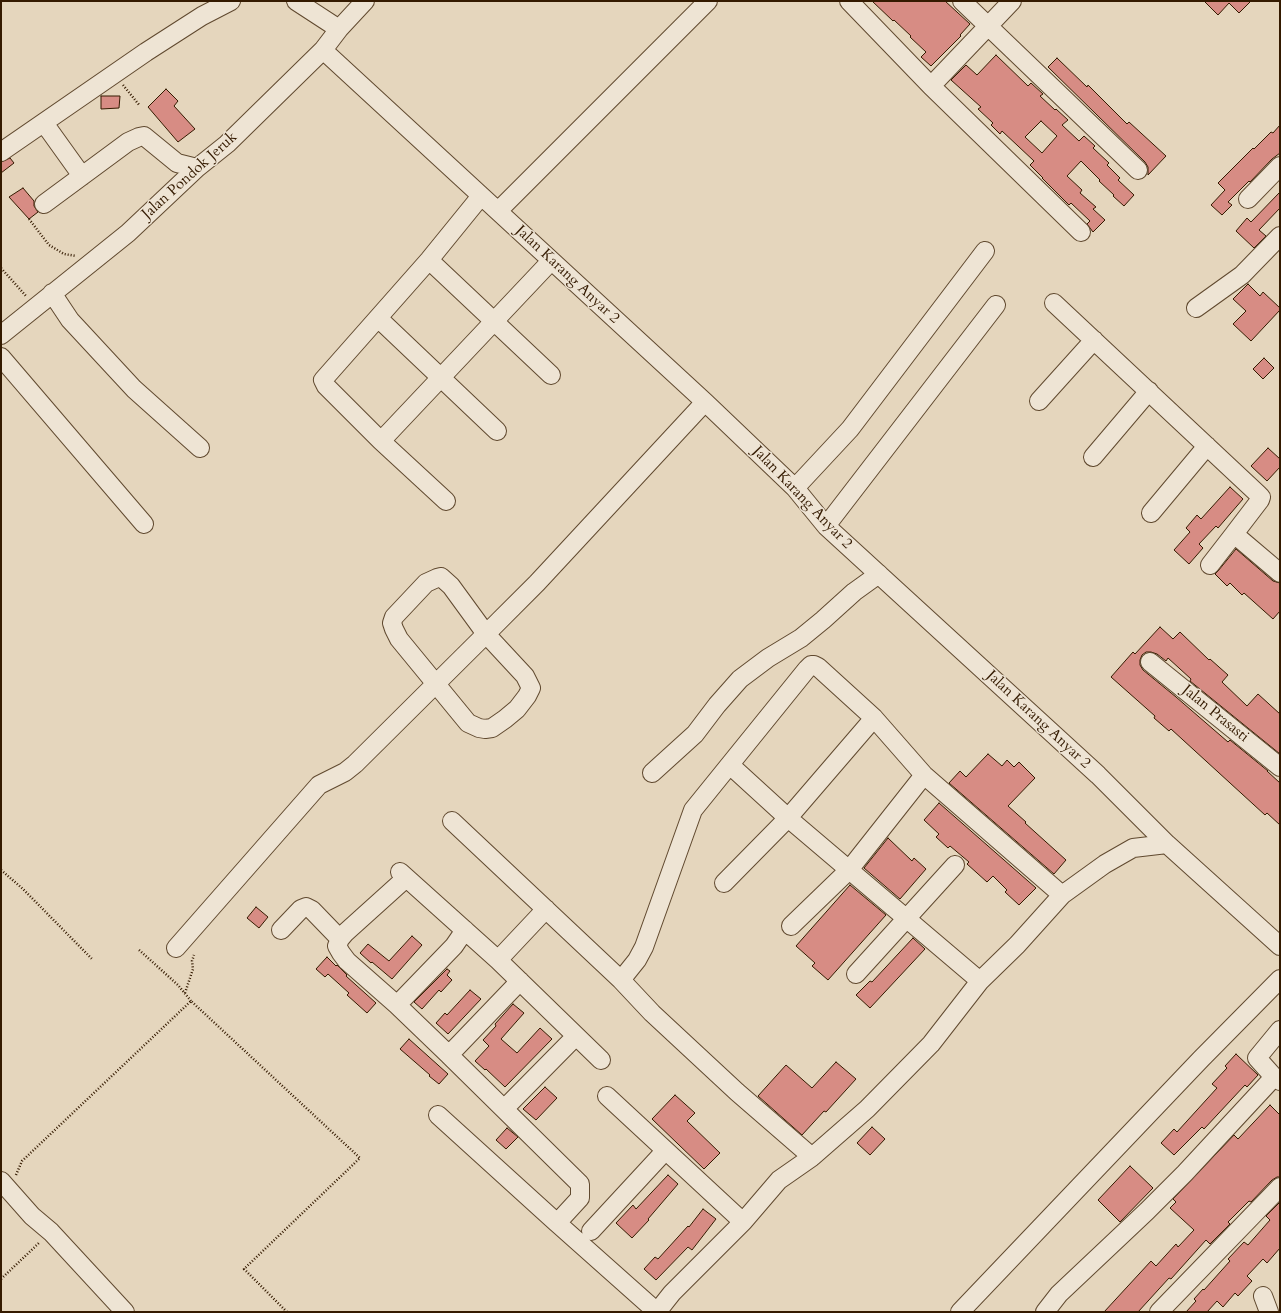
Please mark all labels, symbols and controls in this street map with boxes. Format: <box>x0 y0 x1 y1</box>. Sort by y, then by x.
street label: Jalan Pondok Jeruk <box>139 129 241 223</box>
street label: Jalan Karang Anyar 2 <box>511 222 623 328</box>
street label: Jalan Karang Anyar 2 <box>748 443 856 553</box>
street label: Jalan Karang Anyar 2 <box>982 667 1094 773</box>
street label: Jalan Prasasti <box>1178 682 1252 746</box>

